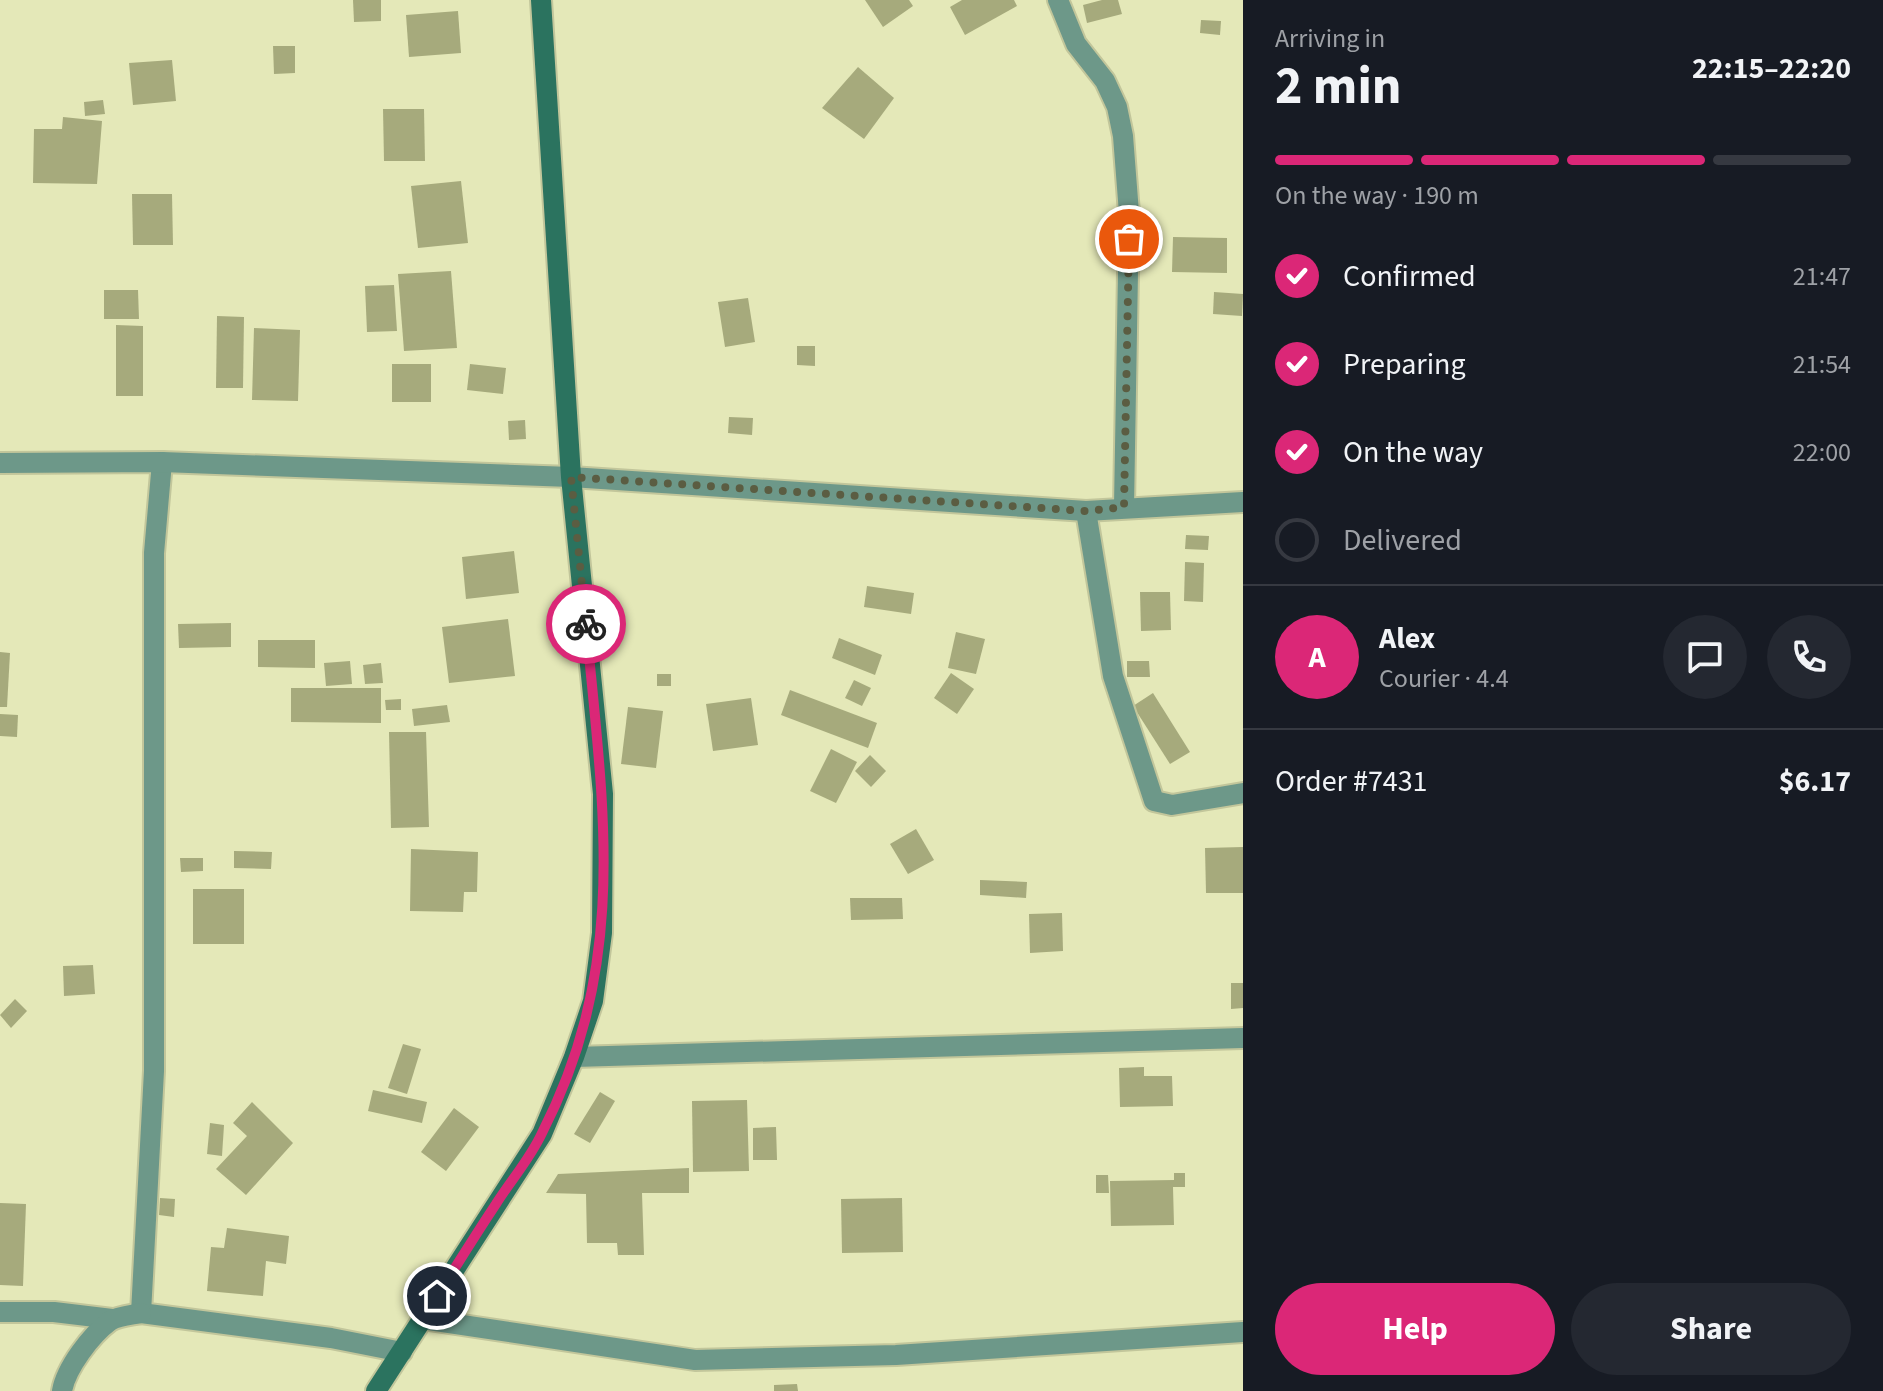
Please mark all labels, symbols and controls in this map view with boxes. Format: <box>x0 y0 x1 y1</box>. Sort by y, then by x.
text: Arriving in <box>1275 20 1385 57</box>
text: 22:15–22:20 <box>1692 47 1851 90</box>
text: 2 min <box>1275 50 1402 124</box>
text: On the way · 190 m <box>1275 177 1479 214</box>
pin <box>1095 205 1163 273</box>
icon: bag <box>1107 217 1151 261</box>
icon: check <box>1275 254 1319 298</box>
text: Confirmed <box>1343 255 1476 298</box>
text: 21:47 <box>1793 258 1851 295</box>
icon: check <box>1275 342 1319 386</box>
text: Preparing <box>1343 343 1466 386</box>
text: 21:54 <box>1793 346 1851 383</box>
icon: check <box>1275 430 1319 474</box>
text: On the way <box>1343 431 1483 474</box>
text: 22:00 <box>1793 434 1851 471</box>
text: Delivered <box>1343 519 1462 562</box>
courier <box>546 584 626 664</box>
icon: bike <box>564 602 608 646</box>
button: chat <box>1663 615 1747 699</box>
button: phone <box>1767 615 1851 699</box>
text: Alex <box>1379 617 1435 660</box>
text: A <box>1308 636 1326 679</box>
text: Courier · 4.4 <box>1379 660 1509 697</box>
text: Order #7431 <box>1275 760 1428 803</box>
text: $6.17 <box>1779 760 1851 803</box>
pin <box>403 1262 471 1330</box>
icon: home <box>415 1274 459 1318</box>
button: Help <box>1275 1283 1555 1375</box>
button: Share <box>1571 1283 1851 1375</box>

